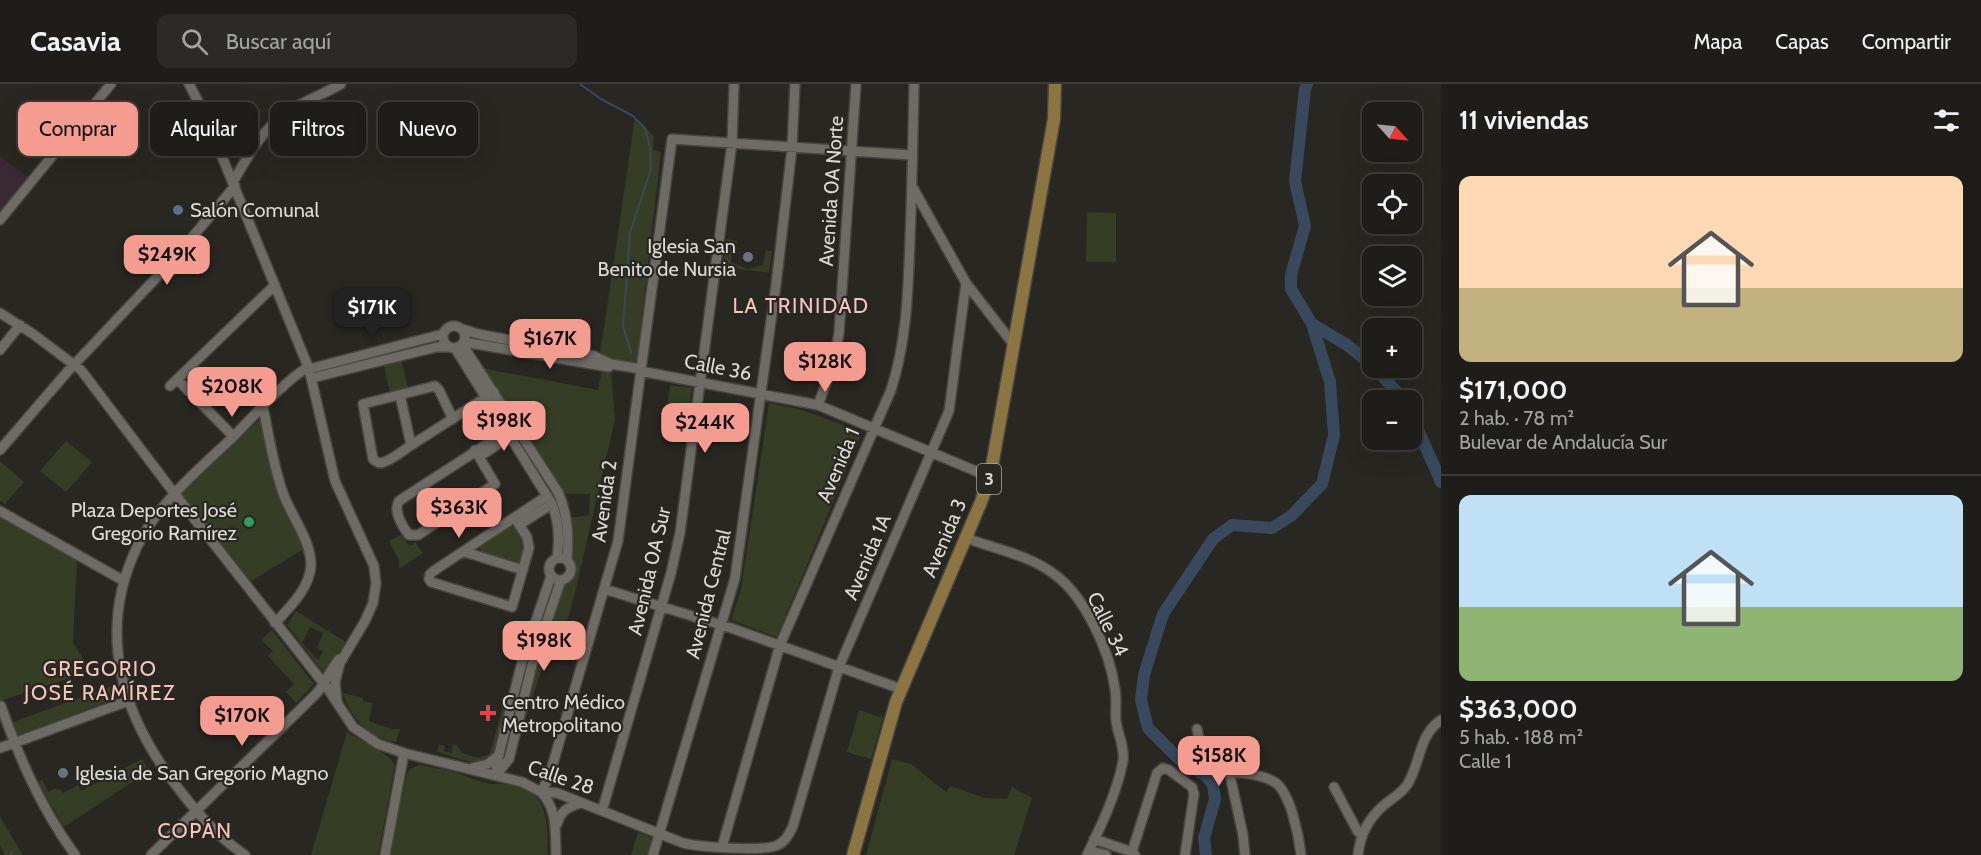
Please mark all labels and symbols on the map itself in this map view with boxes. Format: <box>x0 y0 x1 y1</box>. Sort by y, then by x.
north arrow <box>1362 102 1422 162</box>
street label: Avenida 0A Norte <box>814 115 848 267</box>
place label: Salón Comunal <box>190 198 319 222</box>
marker: Salón Comunal <box>171 203 185 217</box>
place label: Iglesia San Benito de Nursia <box>598 234 736 281</box>
pin: $249K <box>125 235 209 286</box>
marker: Iglesia San Benito de Nursia <box>741 250 755 264</box>
pin: $171K <box>330 288 414 339</box>
district label: LA TRINIDAD <box>732 293 870 318</box>
pin: $167K <box>508 319 592 370</box>
pin: $128K <box>783 342 867 393</box>
street label: Calle 36 <box>682 349 754 385</box>
pin: $208K <box>190 367 274 418</box>
pin: $198K <box>462 401 546 452</box>
pin: $244K <box>663 403 747 454</box>
street label: Avenida 1 <box>812 424 864 506</box>
street label: Avenida 2 <box>586 458 622 544</box>
road number: 3 <box>977 464 1001 494</box>
pin: $363K <box>417 488 501 539</box>
street label: Avenida 3 <box>917 495 971 581</box>
place label: Plaza Deportes José Gregorio Ramírez <box>71 498 237 545</box>
street label: Avenida 0A Sur <box>623 504 676 638</box>
street label: Avenida 1A <box>838 510 896 604</box>
marker: Plaza Deportes José Gregorio Ramírez <box>242 515 256 529</box>
street label: Avenida Central <box>680 526 736 661</box>
street label: Calle 34 <box>1082 588 1134 660</box>
pin: $198K <box>502 621 586 672</box>
district label: GREGORIO JOSÉ RAMÍREZ <box>23 656 176 705</box>
place label: Centro Médico Metropolitano <box>502 690 625 737</box>
pin: $170K <box>200 696 284 747</box>
marker: Centro Médico Metropolitano <box>479 704 497 722</box>
pin: $158K <box>1177 736 1261 787</box>
street label: Calle 28 <box>525 754 597 800</box>
place label: Iglesia de San Gregorio Magno <box>75 761 329 785</box>
marker: Iglesia de San Gregorio Magno <box>56 766 70 780</box>
district label: COPÁN <box>157 818 233 843</box>

